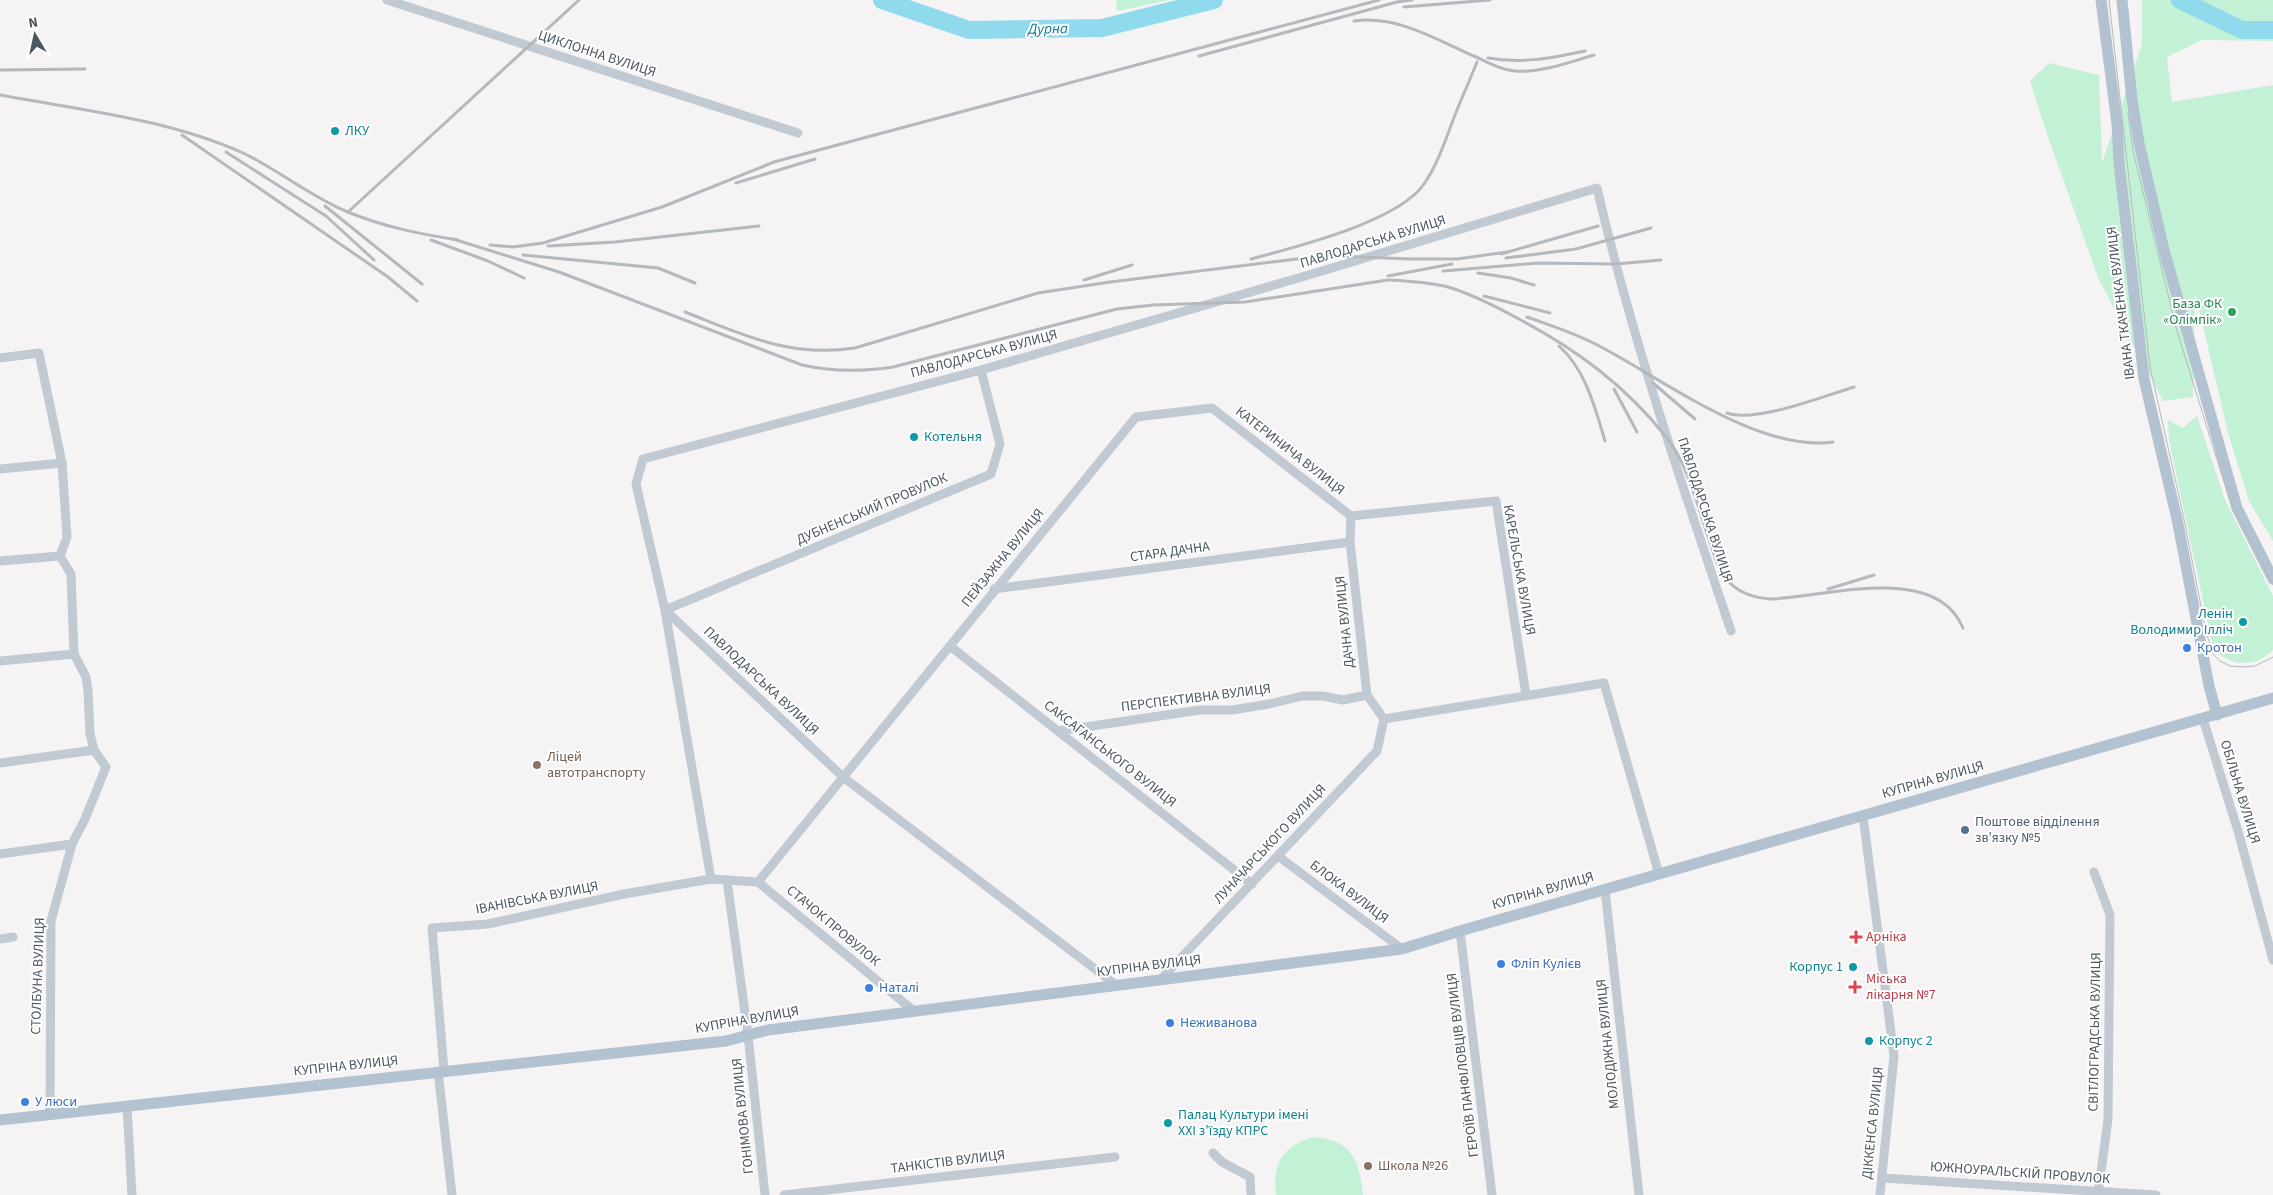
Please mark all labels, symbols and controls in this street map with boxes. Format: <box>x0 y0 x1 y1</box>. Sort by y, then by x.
north arrow <box>10 10 60 60</box>
text: N <box>27 13 39 34</box>
water label: Дурна <box>1027 18 1068 40</box>
street label: ЦИКЛОННА ВУЛИЦЯ <box>535 25 659 83</box>
place label: ЛКУ <box>345 121 370 141</box>
marker: ЛКУ <box>329 125 341 137</box>
street label: ПАВЛОДАРСЬКА ВУЛИЦЯ <box>1298 210 1448 274</box>
street label: ІВАНА ТКАЧЕНКА ВУЛИЦЯ <box>2102 225 2140 381</box>
place label: База ФК «Олімпік» <box>2163 294 2223 330</box>
marker: База ФК «Олімпік» <box>2226 306 2238 318</box>
street label: ПАВЛОДАРСЬКА ВУЛИЦЯ <box>908 325 1060 383</box>
street label: КАТЕРИНИЧА ВУЛИЦЯ <box>1231 402 1349 500</box>
place label: Котельня <box>924 427 982 447</box>
marker: Котельня <box>908 431 920 443</box>
street label: ПАВЛОДАРСЬКА ВУЛИЦЯ <box>1672 435 1738 585</box>
street label: ДУБНЕНСЬКИЙ ПРОВУЛОК <box>793 468 951 550</box>
street label: КАРЕЛЬСЬКА ВУЛИЦЯ <box>1498 503 1540 637</box>
street label: ПЕЙЗАЖНА ВУЛИЦЯ <box>957 504 1049 612</box>
street label: СТАРА ДАЧНА <box>1129 536 1212 568</box>
street label: ДАЧНА ВУЛИЦЯ <box>1330 575 1360 669</box>
place label: Ленін Володимир Ілліч <box>2130 604 2233 640</box>
marker: Ленін Володимир Ілліч <box>2237 616 2249 628</box>
street label: ПАВЛОДАРСЬКА ВУЛИЦЯ <box>699 622 823 740</box>
place label: Кротон <box>2197 638 2242 658</box>
marker: Кротон <box>2181 642 2193 654</box>
street label: ПЕРСПЕКТИВНА ВУЛИЦЯ <box>1120 679 1272 717</box>
street label: САКСАГАНСЬКОГО ВУЛИЦЯ <box>1039 696 1181 812</box>
street label: ОБІЛЬНА ВУЛИЦЯ <box>2215 738 2265 846</box>
place label: Ліцей автотранспорту <box>547 747 646 783</box>
street label: КУПРІНА ВУЛИЦЯ <box>1880 756 1986 804</box>
marker: Ліцей автотранспорту <box>531 759 543 771</box>
street label: ЛУНАЧАРСЬКОГО ВУЛИЦЯ <box>1209 780 1331 908</box>
place label: Поштове відділення зв'язку №5 <box>1975 812 2100 848</box>
marker: Поштове відділення зв'язку №5 <box>1959 824 1971 836</box>
street label: БЛОКА ВУЛИЦЯ <box>1305 856 1393 928</box>
street label: КУПРІНА ВУЛИЦЯ <box>1490 867 1596 915</box>
street label: ІВАНІВСЬКА ВУЛИЦЯ <box>474 876 600 920</box>
street label: СТАЧОК ПРОВУЛОК <box>782 881 885 972</box>
street label: СТОЛБУНА ВУЛИЦЯ <box>26 917 50 1035</box>
place label: Арніка <box>1866 927 1907 947</box>
marker: Арніка <box>1850 931 1862 943</box>
street label: КУПРІНА ВУЛИЦЯ <box>1096 950 1202 982</box>
street label: СВІТЛОГРАДСЬКА ВУЛИЦЯ <box>2084 952 2106 1112</box>
place label: Фліп Кулієв <box>1511 954 1581 974</box>
place label: Корпус 1 <box>1789 957 1843 977</box>
marker: Фліп Кулієв <box>1495 958 1507 970</box>
marker: Корпус 1 <box>1847 961 1859 973</box>
place label: Міська лікарня №7 <box>1866 969 1936 1005</box>
street label: ГЕРОЇВ ПАНФІЛОВЦІВ ВУЛИЦЯ <box>1442 972 1484 1158</box>
place label: Наталі <box>879 978 919 998</box>
street label: МОЛОДІЖНА ВУЛИЦЯ <box>1591 978 1625 1110</box>
marker: Міська лікарня №7 <box>1848 980 1862 994</box>
marker: Наталі <box>863 982 875 994</box>
street label: КУПРІНА ВУЛИЦЯ <box>693 1001 801 1039</box>
place label: Неживанова <box>1180 1013 1257 1033</box>
marker: Неживанова <box>1164 1017 1176 1029</box>
place label: Корпус 2 <box>1879 1031 1933 1051</box>
marker: Корпус 2 <box>1863 1035 1875 1047</box>
street label: КУПРІНА ВУЛИЦЯ <box>293 1051 399 1081</box>
street label: ГОНІМОВА ВУЛИЦЯ <box>727 1057 759 1175</box>
street label: ДІККЕНСА ВУЛИЦЯ <box>1857 1066 1889 1180</box>
place label: У люси <box>35 1092 77 1112</box>
marker: У люси <box>19 1096 31 1108</box>
place label: Палац Культури імені XXI з'їзду КПРС <box>1178 1105 1309 1141</box>
marker: Палац Культури імені XXI з'їзду КПРС <box>1162 1117 1174 1129</box>
street label: ТАНКІСТІВ ВУЛИЦЯ <box>890 1145 1006 1179</box>
place label: Школа №26 <box>1378 1156 1448 1176</box>
street label: ЮЖНОУРАЛЬСКІЙ ПРОВУЛОК <box>1929 1157 2112 1189</box>
marker: Школа №26 <box>1362 1160 1374 1172</box>

